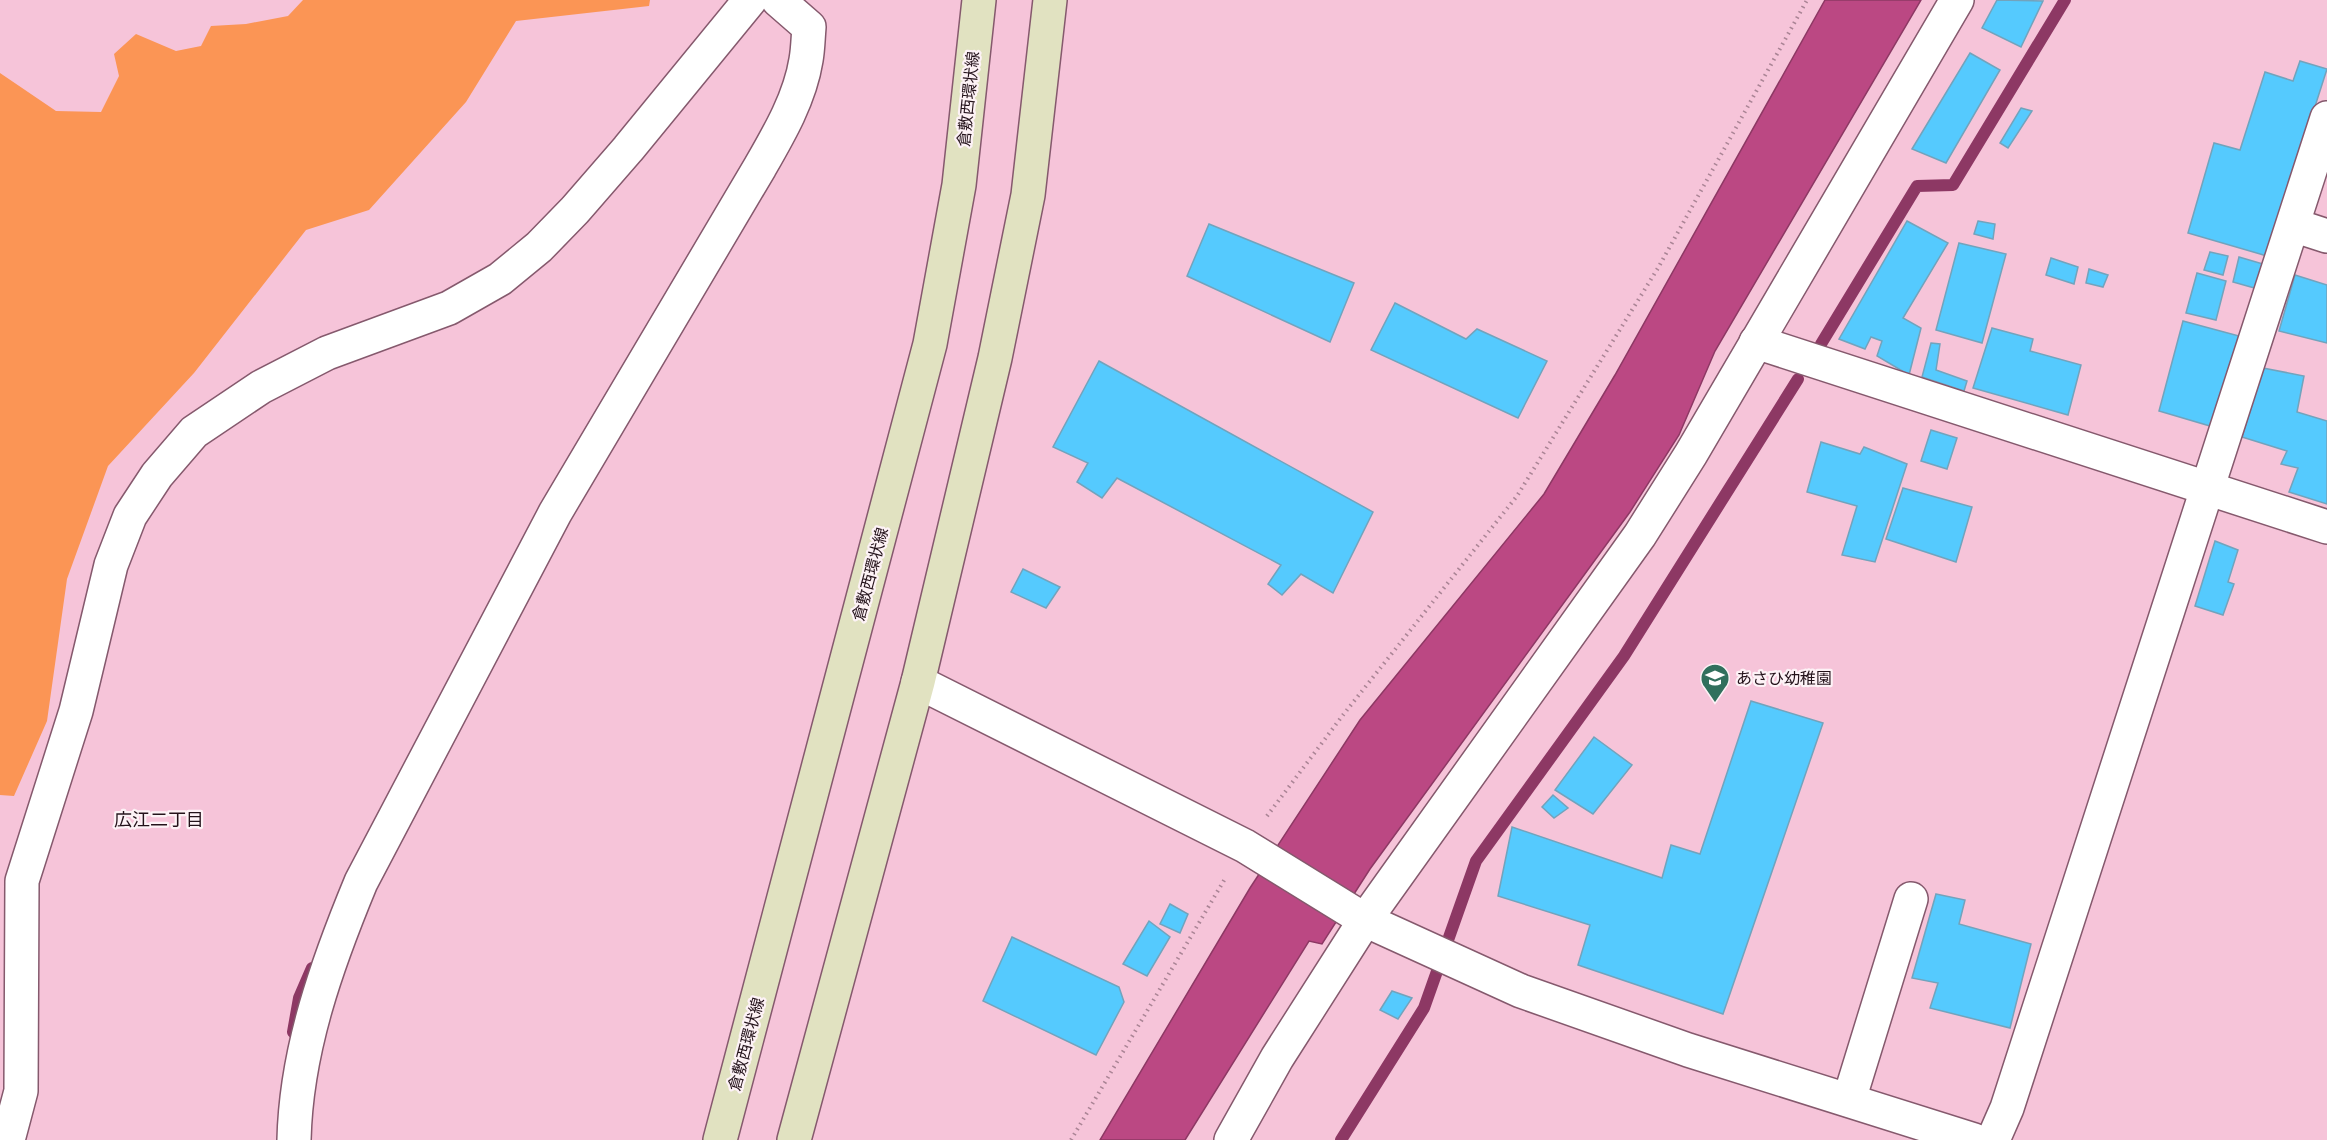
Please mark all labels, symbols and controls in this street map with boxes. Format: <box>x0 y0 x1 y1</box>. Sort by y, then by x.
street label: 倉敷西環状線 <box>953 50 983 148</box>
street label: 倉敷西環状線 <box>848 525 892 623</box>
school or university icon: あさひ幼稚園 <box>1699 662 1731 704</box>
place label: あさひ幼稚園 <box>1736 668 1832 688</box>
district label: 広江二丁目 <box>114 808 204 831</box>
street label: 倉敷西環状線 <box>724 995 768 1093</box>

